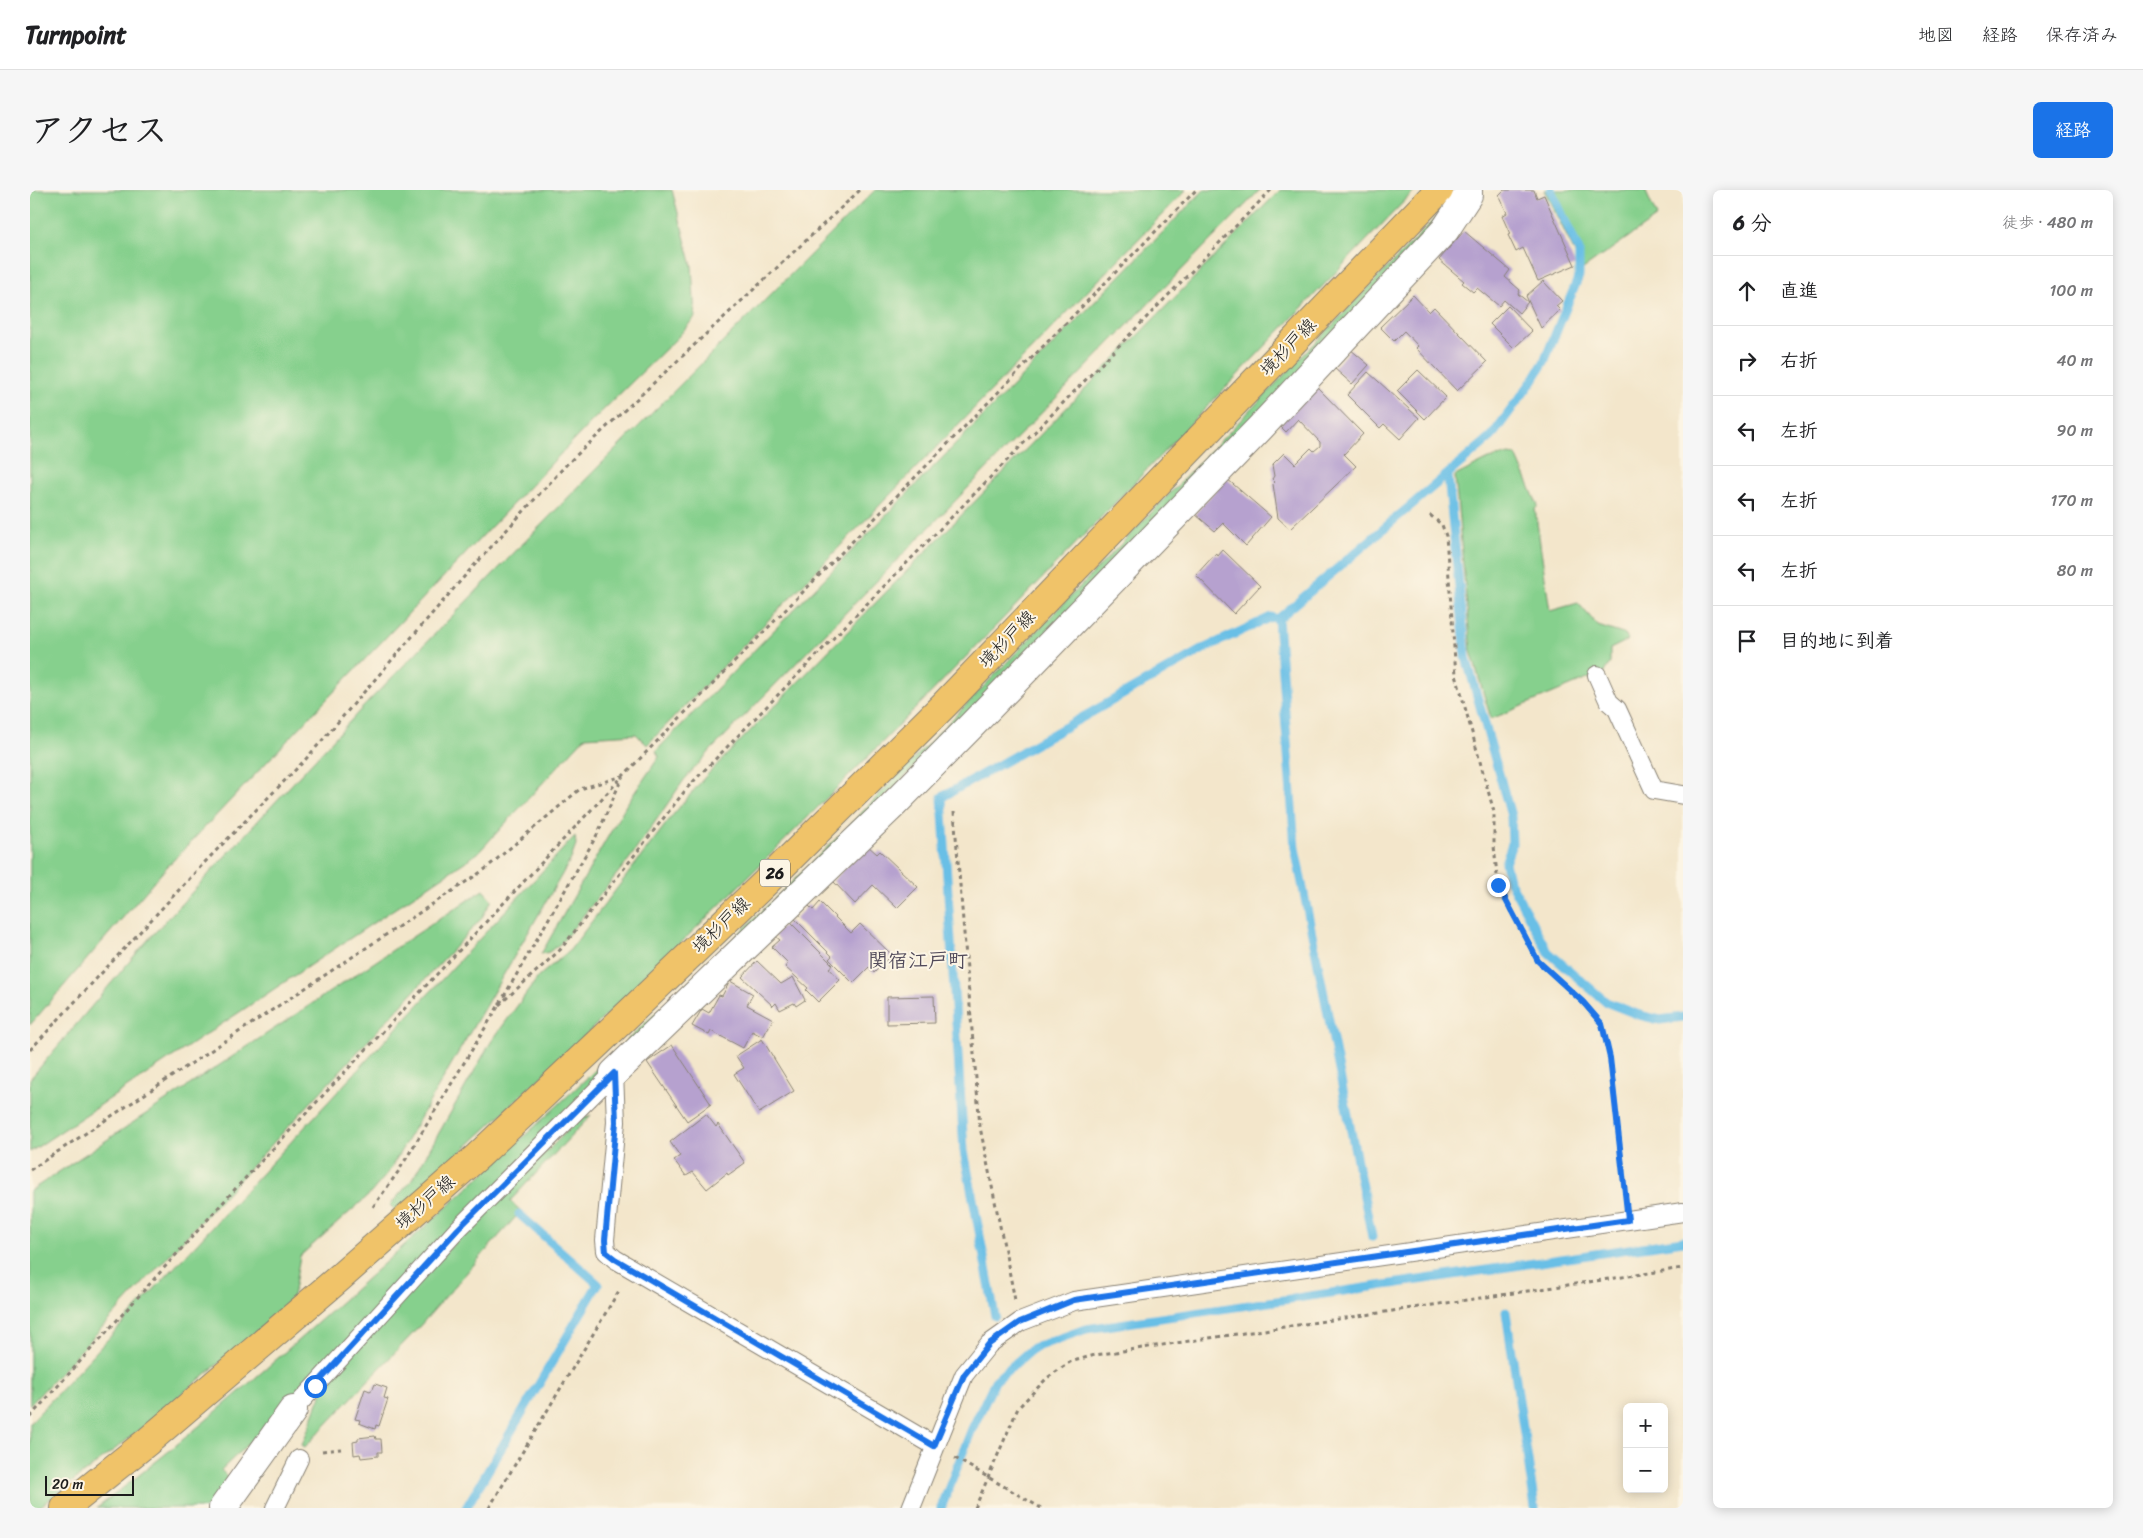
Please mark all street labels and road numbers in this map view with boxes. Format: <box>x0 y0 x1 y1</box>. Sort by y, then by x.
street label: 境杉戸線 <box>1251 310 1325 384</box>
street label: 境杉戸線 <box>970 602 1044 676</box>
road number: 26 <box>760 860 790 886</box>
street label: 境杉戸線 <box>684 888 758 962</box>
street label: 境杉戸線 <box>387 1166 463 1238</box>

